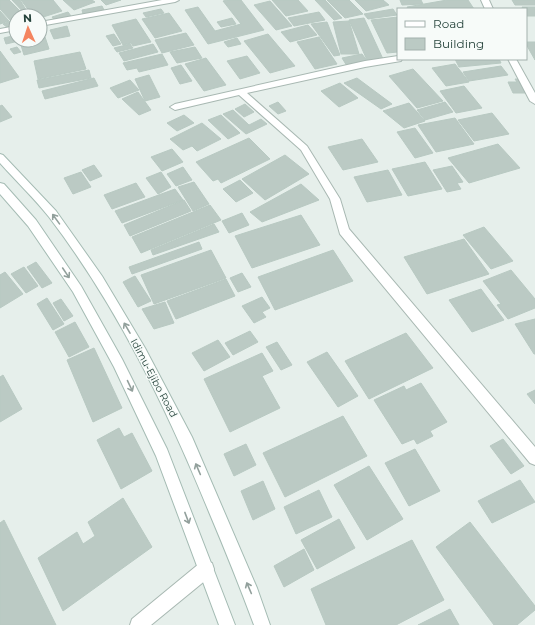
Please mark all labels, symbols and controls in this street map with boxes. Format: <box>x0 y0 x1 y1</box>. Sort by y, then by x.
north arrow <box>8 8 48 48</box>
legend <box>397 8 527 60</box>
text: N <box>23 11 32 25</box>
text: Road <box>433 16 464 31</box>
text: Building <box>433 36 484 51</box>
one-way arrow <box>51 214 60 225</box>
one-way arrow <box>62 267 70 278</box>
one-way arrow <box>123 322 131 334</box>
street label: Idimu-Ejibo Road <box>128 336 180 420</box>
one-way arrow <box>127 380 134 392</box>
one-way arrow <box>194 463 201 475</box>
one-way arrow <box>183 512 191 524</box>
one-way arrow <box>244 583 252 595</box>

